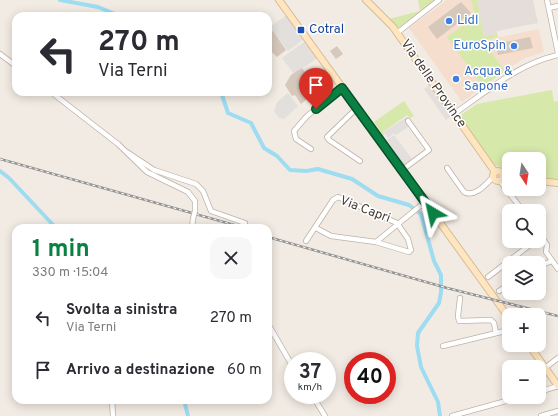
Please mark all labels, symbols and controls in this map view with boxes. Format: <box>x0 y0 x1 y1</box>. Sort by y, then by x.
place label: Lidl <box>457 13 478 29</box>
marker: Lidl <box>444 16 454 26</box>
place label: Cotral <box>309 22 344 38</box>
text: 270 m <box>98 25 180 61</box>
marker: Cotral <box>296 25 306 35</box>
icon: left <box>32 28 84 80</box>
street label: Via delle Province <box>397 37 469 131</box>
place label: EuroSpin <box>453 38 506 54</box>
marker: EuroSpin <box>509 41 519 51</box>
text: Via Terni <box>98 60 168 83</box>
place label: Acqua & Sapone <box>464 64 513 95</box>
pin <box>299 68 333 109</box>
icon: arrive <box>305 74 327 96</box>
marker: Acqua & Sapone <box>451 74 461 84</box>
north arrow <box>502 152 546 196</box>
map controls <box>502 152 546 404</box>
position arrow <box>412 192 454 234</box>
street label: Via Capri <box>338 193 392 227</box>
button: search <box>502 204 546 248</box>
text: 1 min <box>32 235 90 265</box>
button: close <box>210 237 252 279</box>
button: layers <box>502 256 546 300</box>
text: 330 m · 15:04 <box>32 265 108 281</box>
text: Svolta a sinistra <box>66 301 177 320</box>
icon: left <box>32 307 54 329</box>
button: + <box>502 308 546 352</box>
text: 270 m <box>210 309 252 328</box>
text: Via Terni <box>66 320 116 336</box>
speed limit sign: 40 <box>344 352 396 404</box>
icon: arrive <box>32 359 54 381</box>
text: 37 <box>299 360 321 386</box>
button: − <box>502 360 546 404</box>
text: Arrivo a destinazione <box>66 361 215 380</box>
text: 60 m <box>227 361 262 380</box>
text: km/h <box>298 381 322 394</box>

